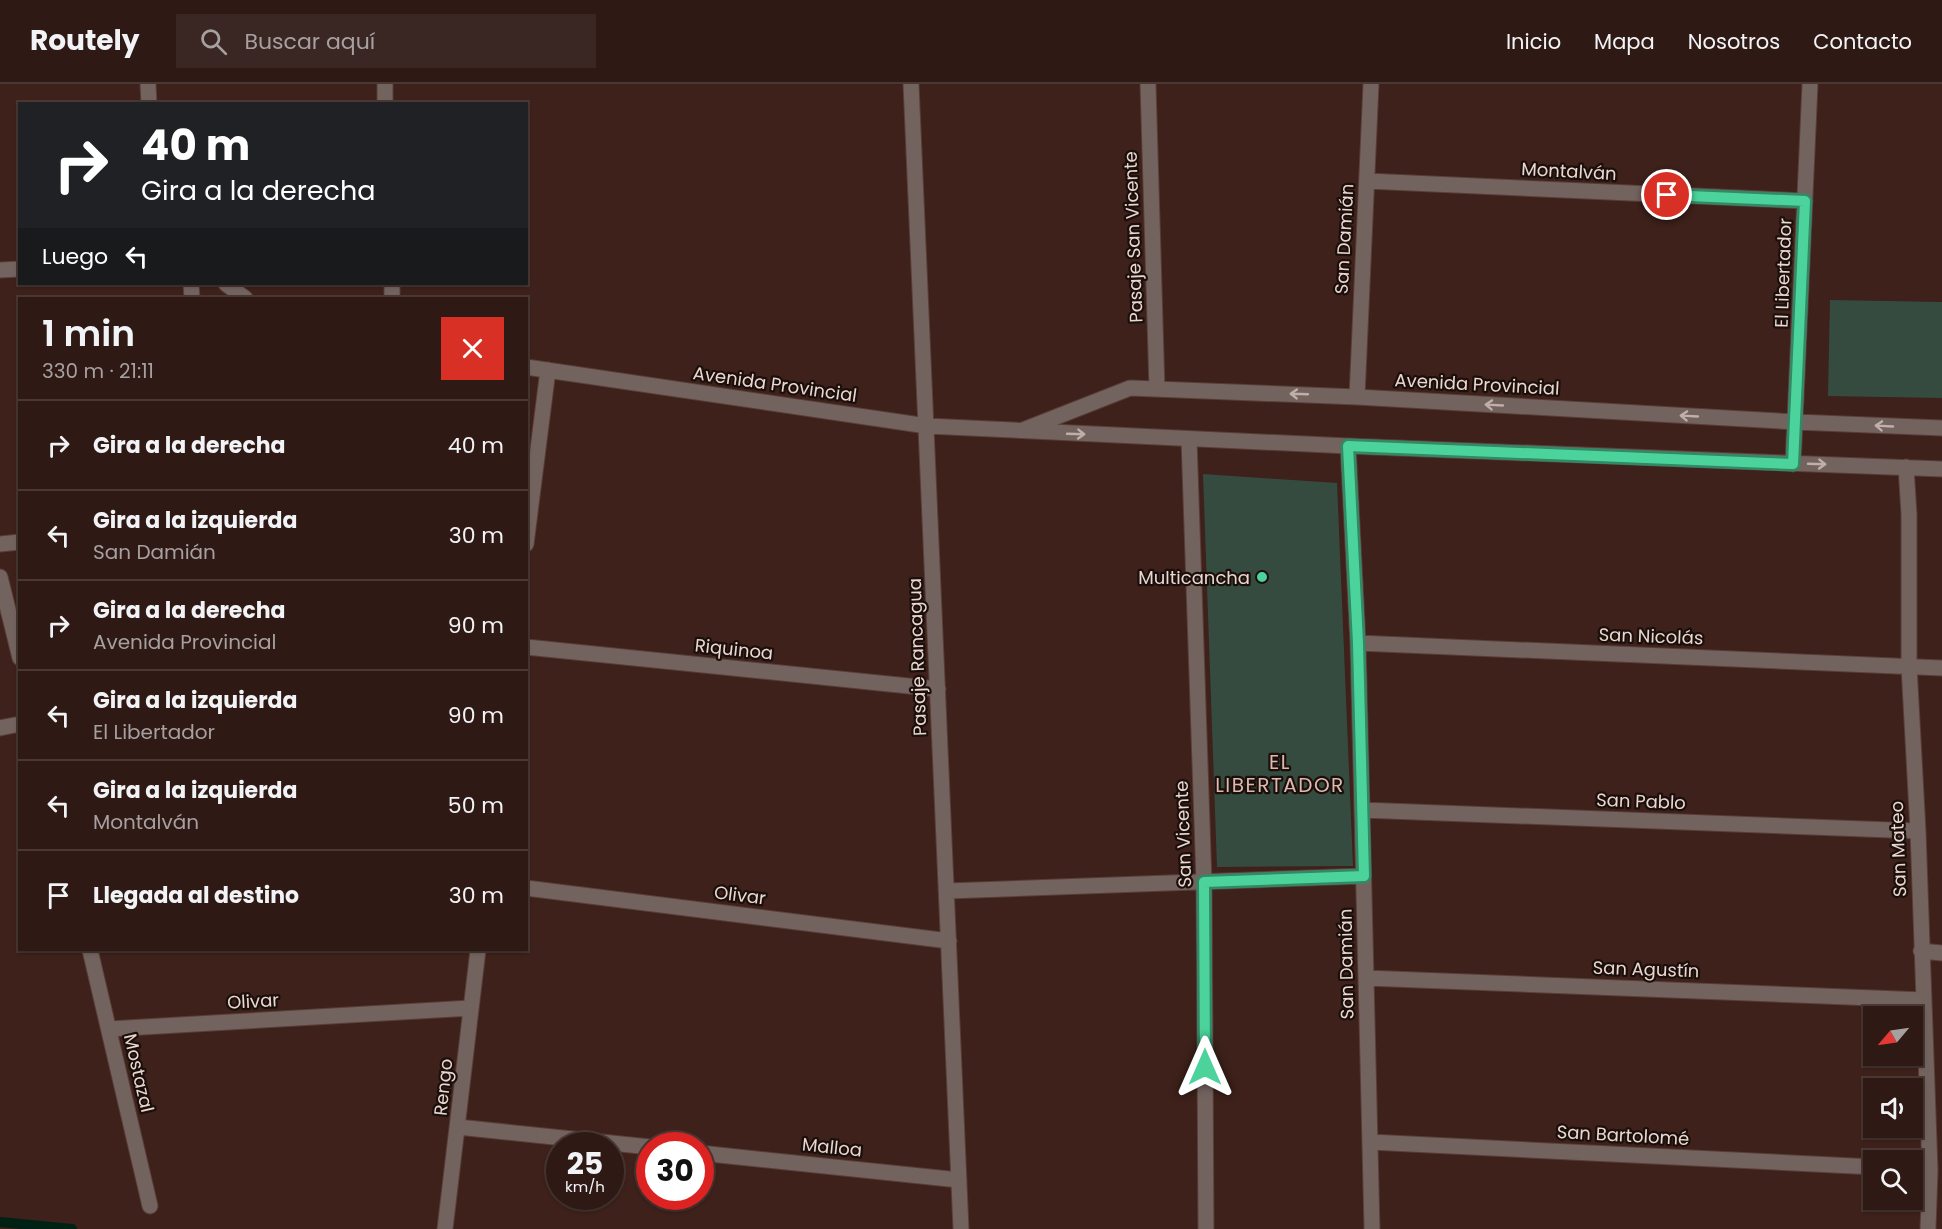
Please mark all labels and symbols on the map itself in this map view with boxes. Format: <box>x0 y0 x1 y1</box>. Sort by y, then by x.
street label: Pasaje San Vicente <box>1118 151 1148 323</box>
street label: Montalván <box>1521 156 1617 186</box>
pin <box>1641 169 1692 220</box>
street label: San Damián <box>1329 183 1359 295</box>
street label: El Libertador <box>1769 217 1797 328</box>
street label: Avenida Provincial <box>691 360 859 408</box>
street label: Avenida Provincial <box>1394 367 1560 401</box>
one-way arrow <box>1290 389 1310 400</box>
one-way arrow <box>1485 399 1505 410</box>
one-way arrow <box>1679 410 1699 421</box>
one-way arrow <box>1874 420 1894 431</box>
one-way arrow <box>1066 429 1086 440</box>
one-way arrow <box>1806 459 1826 470</box>
place label: Multicancha <box>1138 565 1250 590</box>
marker: Multicancha <box>1255 570 1269 584</box>
street label: Pasaje Rancagua <box>902 578 932 736</box>
street label: San Nicolás <box>1598 622 1704 650</box>
street label: Riquinoa <box>694 632 774 666</box>
district label: EL LIBERTADOR <box>1215 748 1345 799</box>
street label: San Vicente <box>1169 780 1197 888</box>
street label: San Pablo <box>1596 787 1686 815</box>
street label: San Mateo <box>1884 801 1912 897</box>
street label: Olivar <box>713 879 768 911</box>
street label: San Damián <box>1333 908 1359 1020</box>
street label: San Agustín <box>1592 955 1700 983</box>
street label: Olivar <box>226 987 280 1015</box>
north arrow <box>1863 1006 1923 1066</box>
street label: Mostazal <box>118 1031 160 1115</box>
position arrow <box>1173 1035 1237 1099</box>
street label: Rengo <box>428 1057 458 1117</box>
street label: San Bartolomé <box>1556 1119 1690 1151</box>
street label: Malloa <box>801 1131 863 1163</box>
speed limit sign: 30 <box>636 1132 714 1210</box>

